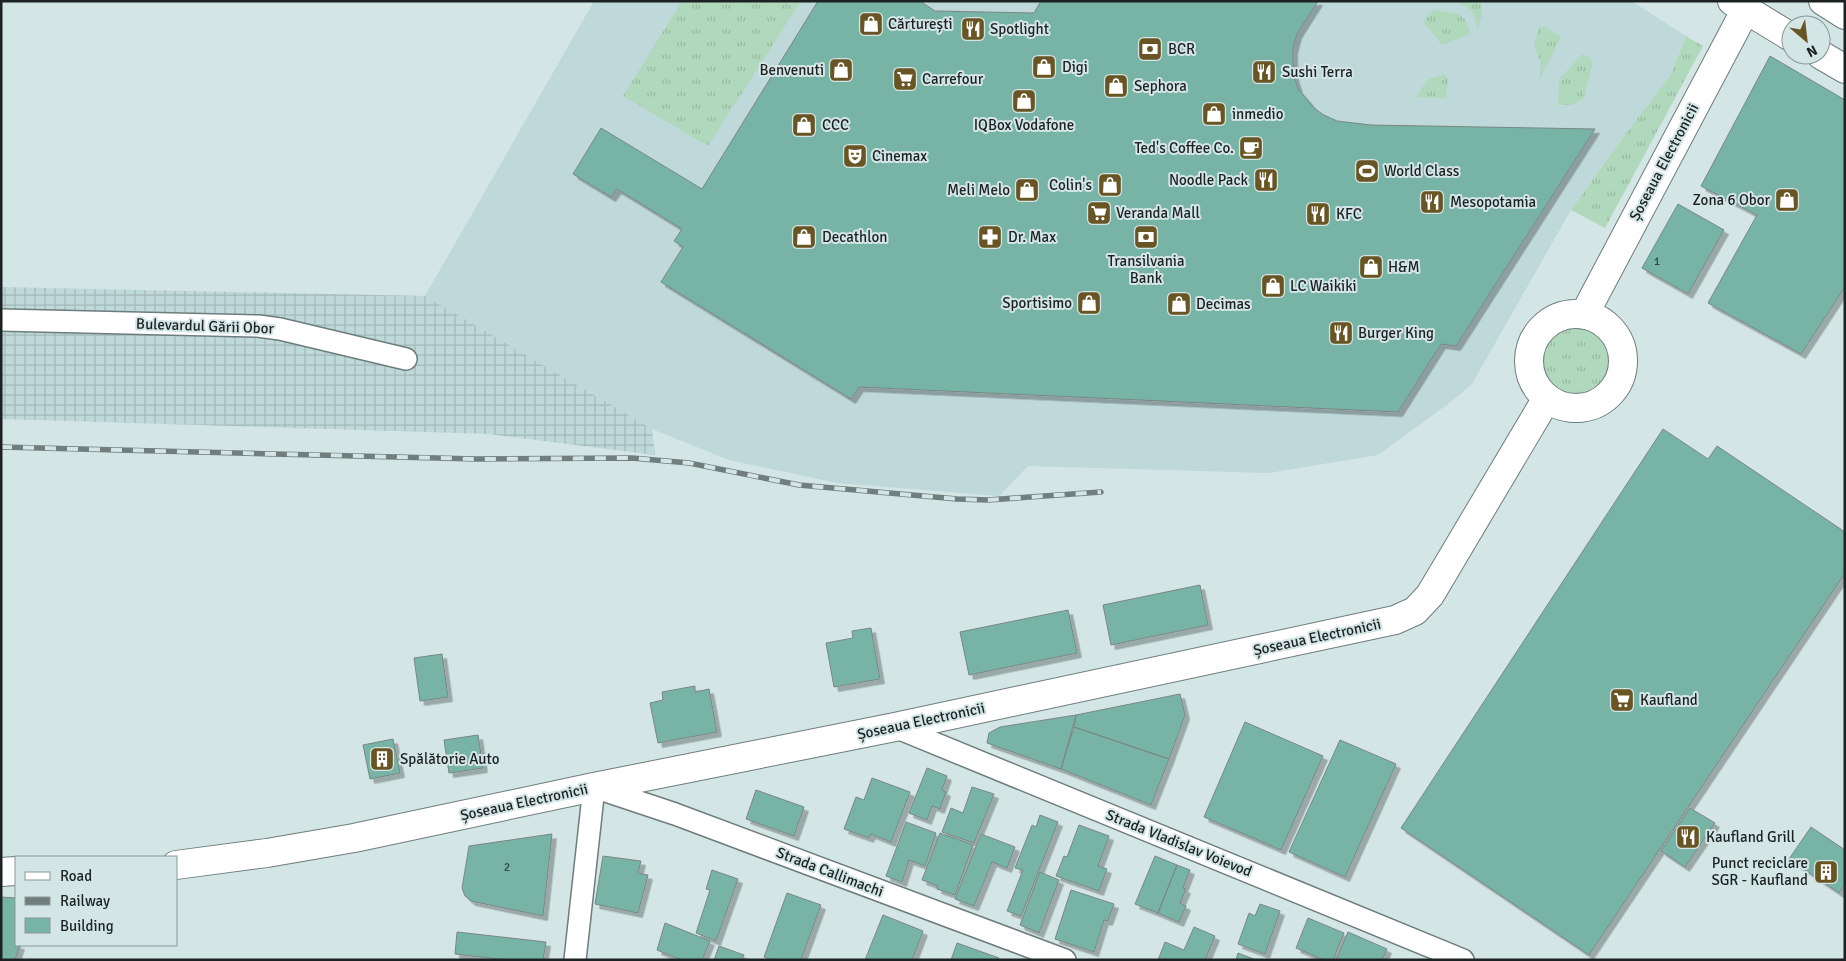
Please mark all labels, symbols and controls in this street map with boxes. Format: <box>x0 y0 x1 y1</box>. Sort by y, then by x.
shop icon: Cărturești <box>858 11 884 37</box>
place label: Cărturești <box>888 15 953 33</box>
north arrow <box>1781 15 1831 65</box>
restaurant icon: Spotlight <box>960 16 986 42</box>
place label: Spotlight <box>990 20 1049 38</box>
bank icon: BCR <box>1137 36 1163 62</box>
place label: BCR <box>1168 40 1195 58</box>
text: N <box>1804 41 1820 61</box>
shop icon: Digi <box>1031 54 1057 80</box>
shop icon: Benvenuti <box>828 57 854 83</box>
place label: Digi <box>1062 58 1088 76</box>
restaurant icon: Sushi Terra <box>1251 59 1277 85</box>
place label: Benvenuti <box>759 61 824 79</box>
place label: Sushi Terra <box>1282 63 1353 81</box>
supermarket icon: Carrefour <box>892 66 918 92</box>
place label: Carrefour <box>922 70 984 88</box>
shop icon: Sephora <box>1103 73 1129 99</box>
place label: Sephora <box>1134 77 1187 95</box>
shop icon: IQBox Vodafone <box>1011 88 1037 114</box>
street label: Șoseaua Electronicii <box>1626 100 1702 224</box>
shop icon: inmedio <box>1201 101 1227 127</box>
place label: inmedio <box>1232 105 1284 123</box>
shop icon: CCC <box>791 112 817 138</box>
place label: CCC <box>822 116 849 134</box>
place label: IQBox Vodafone <box>974 116 1074 134</box>
cafe icon: Ted's Coffee Co. <box>1238 135 1264 161</box>
place label: Ted's Coffee Co. <box>1134 139 1234 157</box>
theatre icon: Cinemax <box>842 143 868 169</box>
place label: Cinemax <box>872 147 927 165</box>
sports icon: World Class <box>1354 158 1380 184</box>
place label: World Class <box>1384 162 1460 180</box>
restaurant icon: Noodle Pack <box>1253 167 1279 193</box>
place label: Noodle Pack <box>1169 171 1248 189</box>
shop icon: Colin's <box>1097 172 1123 198</box>
place label: Colin's <box>1049 176 1092 194</box>
shop icon: Meli Melo <box>1014 177 1040 203</box>
place label: Meli Melo <box>947 181 1010 199</box>
shop icon: Zona 6 Obor <box>1774 187 1800 213</box>
restaurant icon: Mesopotamia <box>1419 189 1445 215</box>
place label: Zona 6 Obor <box>1693 191 1770 209</box>
place label: Mesopotamia <box>1450 193 1536 211</box>
supermarket icon: Veranda Mall <box>1086 200 1112 226</box>
restaurant icon: KFC <box>1305 201 1331 227</box>
place label: Veranda Mall <box>1116 204 1200 222</box>
place label: KFC <box>1336 205 1362 223</box>
shop icon: Decathlon <box>791 224 817 250</box>
pharmacy icon: Dr. Max <box>977 224 1003 250</box>
bank icon: Transilvania Bank <box>1133 224 1159 250</box>
place label: Decathlon <box>822 228 887 246</box>
place label: Dr. Max <box>1008 228 1056 246</box>
place label: Transilvania Bank <box>1107 252 1185 287</box>
shop icon: H&M <box>1358 254 1384 280</box>
house number: 1 <box>1654 254 1660 269</box>
place label: H&M <box>1388 258 1420 276</box>
shop icon: LC Waikiki <box>1260 273 1286 299</box>
place label: LC Waikiki <box>1290 277 1357 295</box>
shop icon: Sportisimo <box>1076 290 1102 316</box>
shop icon: Decimas <box>1166 291 1192 317</box>
place label: Sportisimo <box>1002 294 1072 312</box>
place label: Decimas <box>1196 295 1251 313</box>
street label: Bulevardul Gării Obor <box>136 315 275 337</box>
restaurant icon: Burger King <box>1328 320 1354 346</box>
place label: Burger King <box>1358 324 1434 342</box>
street label: Șoseaua Electronicii <box>1251 615 1383 659</box>
supermarket icon: Kaufland <box>1609 687 1635 713</box>
place label: Kaufland <box>1640 691 1698 709</box>
street label: Șoseaua Electronicii <box>855 699 987 743</box>
building icon: Spălătorie Auto <box>369 746 395 772</box>
place label: Spălătorie Auto <box>400 750 500 768</box>
street label: Șoseaua Electronicii <box>458 780 590 824</box>
street label: Strada Vladislav Voievod <box>1103 805 1255 881</box>
restaurant icon: Kaufland Grill <box>1675 824 1701 850</box>
place label: Kaufland Grill <box>1706 828 1795 846</box>
street label: Strada Callimachi <box>774 843 886 901</box>
place label: Punct reciclare SGR - Kaufland <box>1711 854 1808 889</box>
legend <box>15 856 178 946</box>
building icon: Punct reciclare SGR - Kaufland <box>1813 859 1839 885</box>
house number: 2 <box>504 860 510 875</box>
text: Road <box>60 867 92 885</box>
text: Railway <box>60 892 110 910</box>
text: Building <box>60 917 114 935</box>

